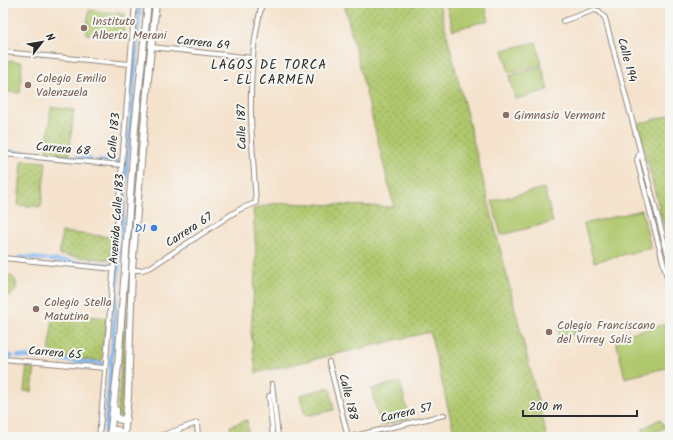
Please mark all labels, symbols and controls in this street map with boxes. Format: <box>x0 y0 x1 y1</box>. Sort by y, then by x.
place label: Instituto Alberto Merani <box>92 12 168 45</box>
north arrow <box>22 22 62 62</box>
marker: Instituto Alberto Merani <box>79 23 89 33</box>
text: N <box>40 30 59 45</box>
street label: Carrera 69 <box>176 31 231 55</box>
street label: Calle 194 <box>612 36 642 85</box>
district label: LAGOS DE TORCA - EL CARMEN <box>211 55 327 91</box>
place label: Colegio Emilio Valenzuela <box>36 69 106 102</box>
marker: Colegio Emilio Valenzuela <box>23 80 33 90</box>
street label: Calle 187 <box>232 104 252 150</box>
place label: Gimnasio Vermont <box>514 106 606 125</box>
marker: Gimnasio Vermont <box>501 110 511 120</box>
street label: Calle 183 <box>102 112 126 160</box>
street label: Carrera 68 <box>35 137 92 161</box>
street label: Avenida Calle 183 <box>104 173 130 265</box>
street label: Carrera 67 <box>162 207 217 252</box>
place label: D1 <box>134 219 146 238</box>
marker: D1 <box>149 223 159 233</box>
place label: Colegio Stella Matutina <box>44 293 112 326</box>
marker: Colegio Stella Matutina <box>31 304 41 314</box>
place label: Colegio Franciscano del Virrey Solis <box>557 316 655 349</box>
marker: Colegio Franciscano del Virrey Solis <box>544 327 554 337</box>
street label: Carrera 65 <box>27 341 84 365</box>
street label: Calle 188 <box>333 372 363 423</box>
scale bar <box>523 392 637 418</box>
text: 200 m <box>529 397 563 416</box>
street label: Carrera 57 <box>378 398 434 428</box>

